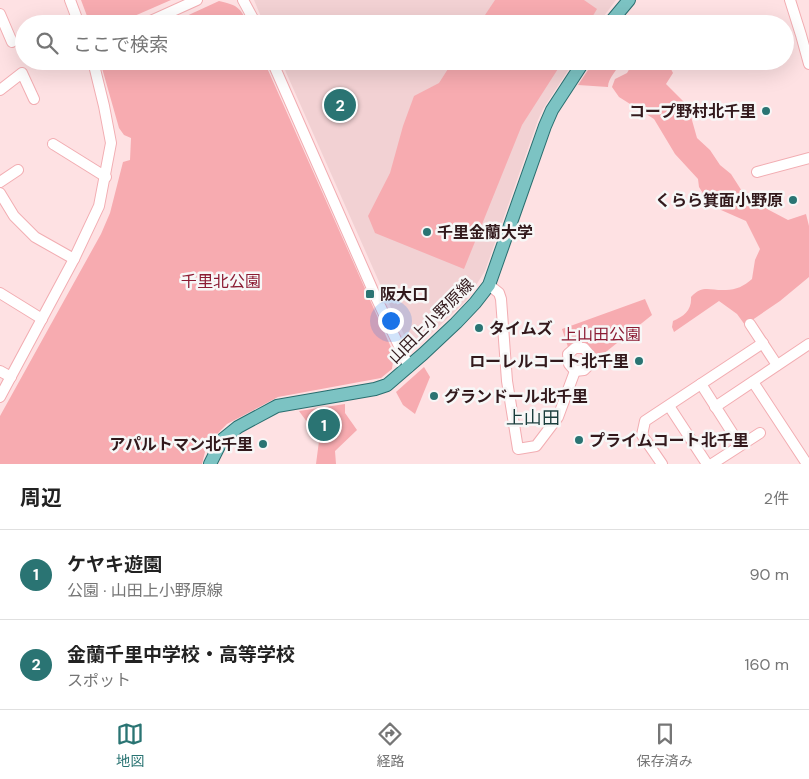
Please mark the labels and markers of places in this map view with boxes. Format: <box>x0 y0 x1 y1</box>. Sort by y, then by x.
pin: 2 <box>324 86 356 124</box>
place label: コープ野村北千里 <box>629 101 756 122</box>
marker: コープ野村北千里 <box>760 105 772 117</box>
place label: くらら箕面小野原 <box>655 190 783 211</box>
marker: くらら箕面小野原 <box>787 194 799 206</box>
place label: 千里金蘭大学 <box>437 222 533 243</box>
marker: 千里金蘭大学 <box>421 226 433 238</box>
place label: 阪大口 <box>380 284 428 305</box>
marker: 阪大口 <box>364 288 376 300</box>
place label: タイムズ <box>489 318 553 339</box>
marker: タイムズ <box>473 322 485 334</box>
place label: ローレルコート北千里 <box>469 351 629 372</box>
marker: ローレルコート北千里 <box>633 355 645 367</box>
place label: グランドール北千里 <box>444 386 588 407</box>
marker: グランドール北千里 <box>428 390 440 402</box>
pin: 1 <box>308 406 340 444</box>
place label: プライムコート北千里 <box>589 430 749 451</box>
place label: アパルトマン北千里 <box>109 434 253 455</box>
marker: プライムコート北千里 <box>573 434 585 446</box>
marker: アパルトマン北千里 <box>257 438 269 450</box>

